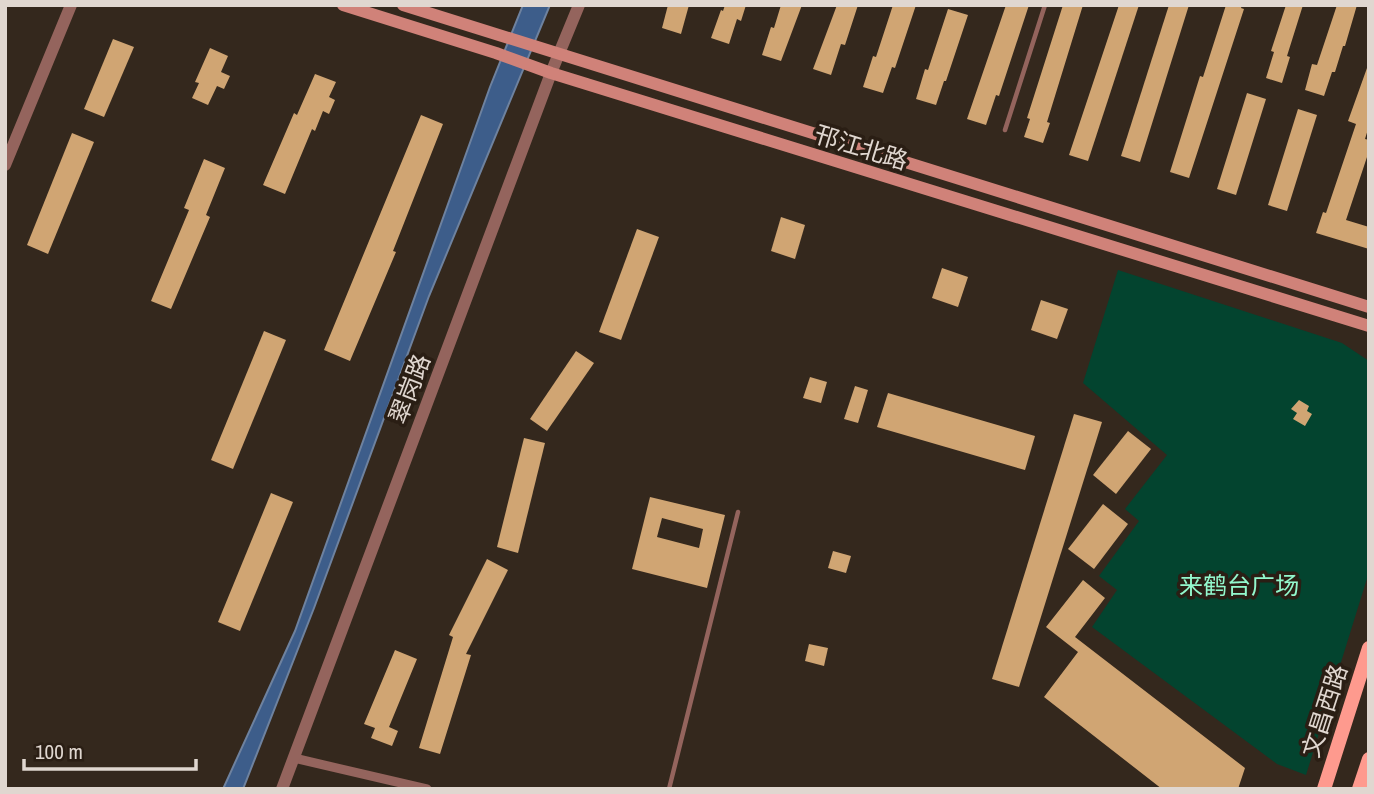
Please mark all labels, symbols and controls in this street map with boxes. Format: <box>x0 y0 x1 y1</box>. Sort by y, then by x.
street label: 邗江北路 <box>811 118 912 176</box>
street label: 翠岗路 <box>381 349 437 428</box>
park label: 来鹤台广场 <box>1179 569 1299 601</box>
street label: 文昌西路 <box>1294 660 1354 761</box>
scale bar <box>24 728 196 772</box>
text: 100 m <box>35 737 83 766</box>

